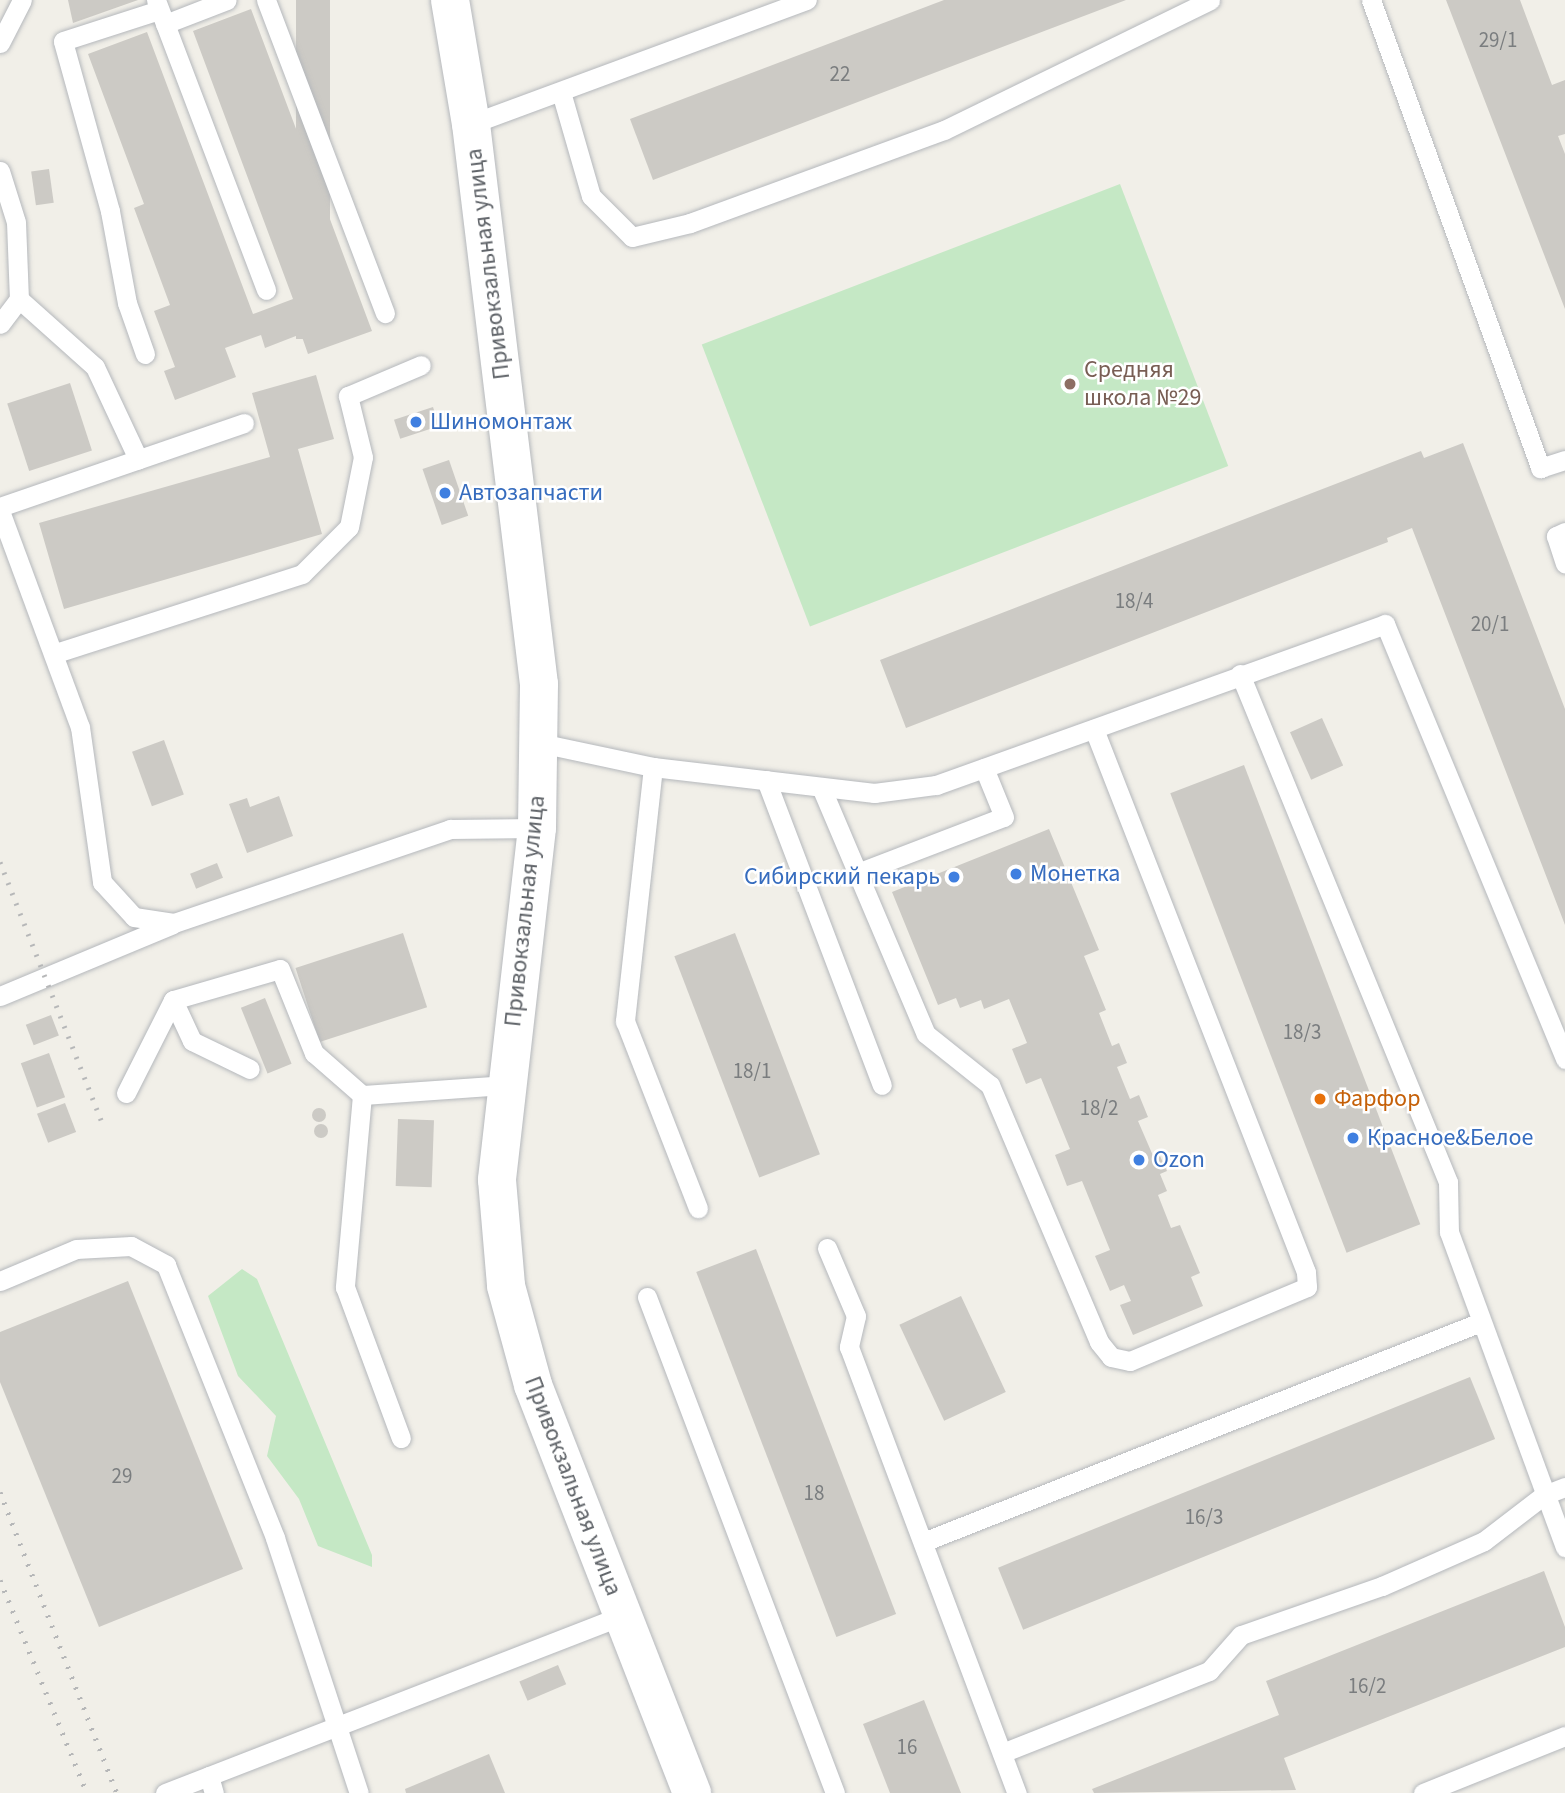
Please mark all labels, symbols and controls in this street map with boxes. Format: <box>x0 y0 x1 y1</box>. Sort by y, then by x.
house number: 29/1 <box>1479 27 1517 53</box>
house number: 22 <box>830 61 850 87</box>
street label: Привокзальная улица <box>460 147 516 381</box>
place label: Средняя школа №29 <box>1084 356 1201 412</box>
marker: Средняя школа №29 <box>1062 376 1078 392</box>
place label: Шиномонтаж <box>430 408 572 436</box>
marker: Шиномонтаж <box>408 414 424 430</box>
place label: Автозапчасти <box>459 479 603 507</box>
marker: Автозапчасти <box>437 485 453 501</box>
house number: 18/4 <box>1115 588 1153 614</box>
house number: 20/1 <box>1471 611 1509 637</box>
street label: Привокзальная улица <box>499 794 551 1028</box>
place label: Монетка <box>1030 860 1120 888</box>
place label: Сибирский пекарь <box>744 863 940 891</box>
marker: Монетка <box>1008 866 1024 882</box>
marker: Сибирский пекарь <box>946 869 962 885</box>
house number: 18/3 <box>1283 1019 1321 1045</box>
house number: 18/1 <box>733 1058 771 1084</box>
place label: Фарфор <box>1334 1085 1420 1113</box>
marker: Фарфор <box>1312 1091 1328 1107</box>
house number: 18/2 <box>1080 1095 1118 1121</box>
place label: Красное&Белое <box>1367 1124 1533 1152</box>
marker: Красное&Белое <box>1345 1130 1361 1146</box>
place label: Ozon <box>1153 1146 1205 1174</box>
marker: Ozon <box>1131 1152 1147 1168</box>
street label: Привокзальная улица <box>518 1372 628 1600</box>
house number: 29 <box>112 1463 132 1489</box>
house number: 18 <box>804 1480 824 1506</box>
house number: 16/3 <box>1185 1504 1223 1530</box>
house number: 16/2 <box>1348 1673 1386 1699</box>
house number: 16 <box>897 1734 917 1760</box>

